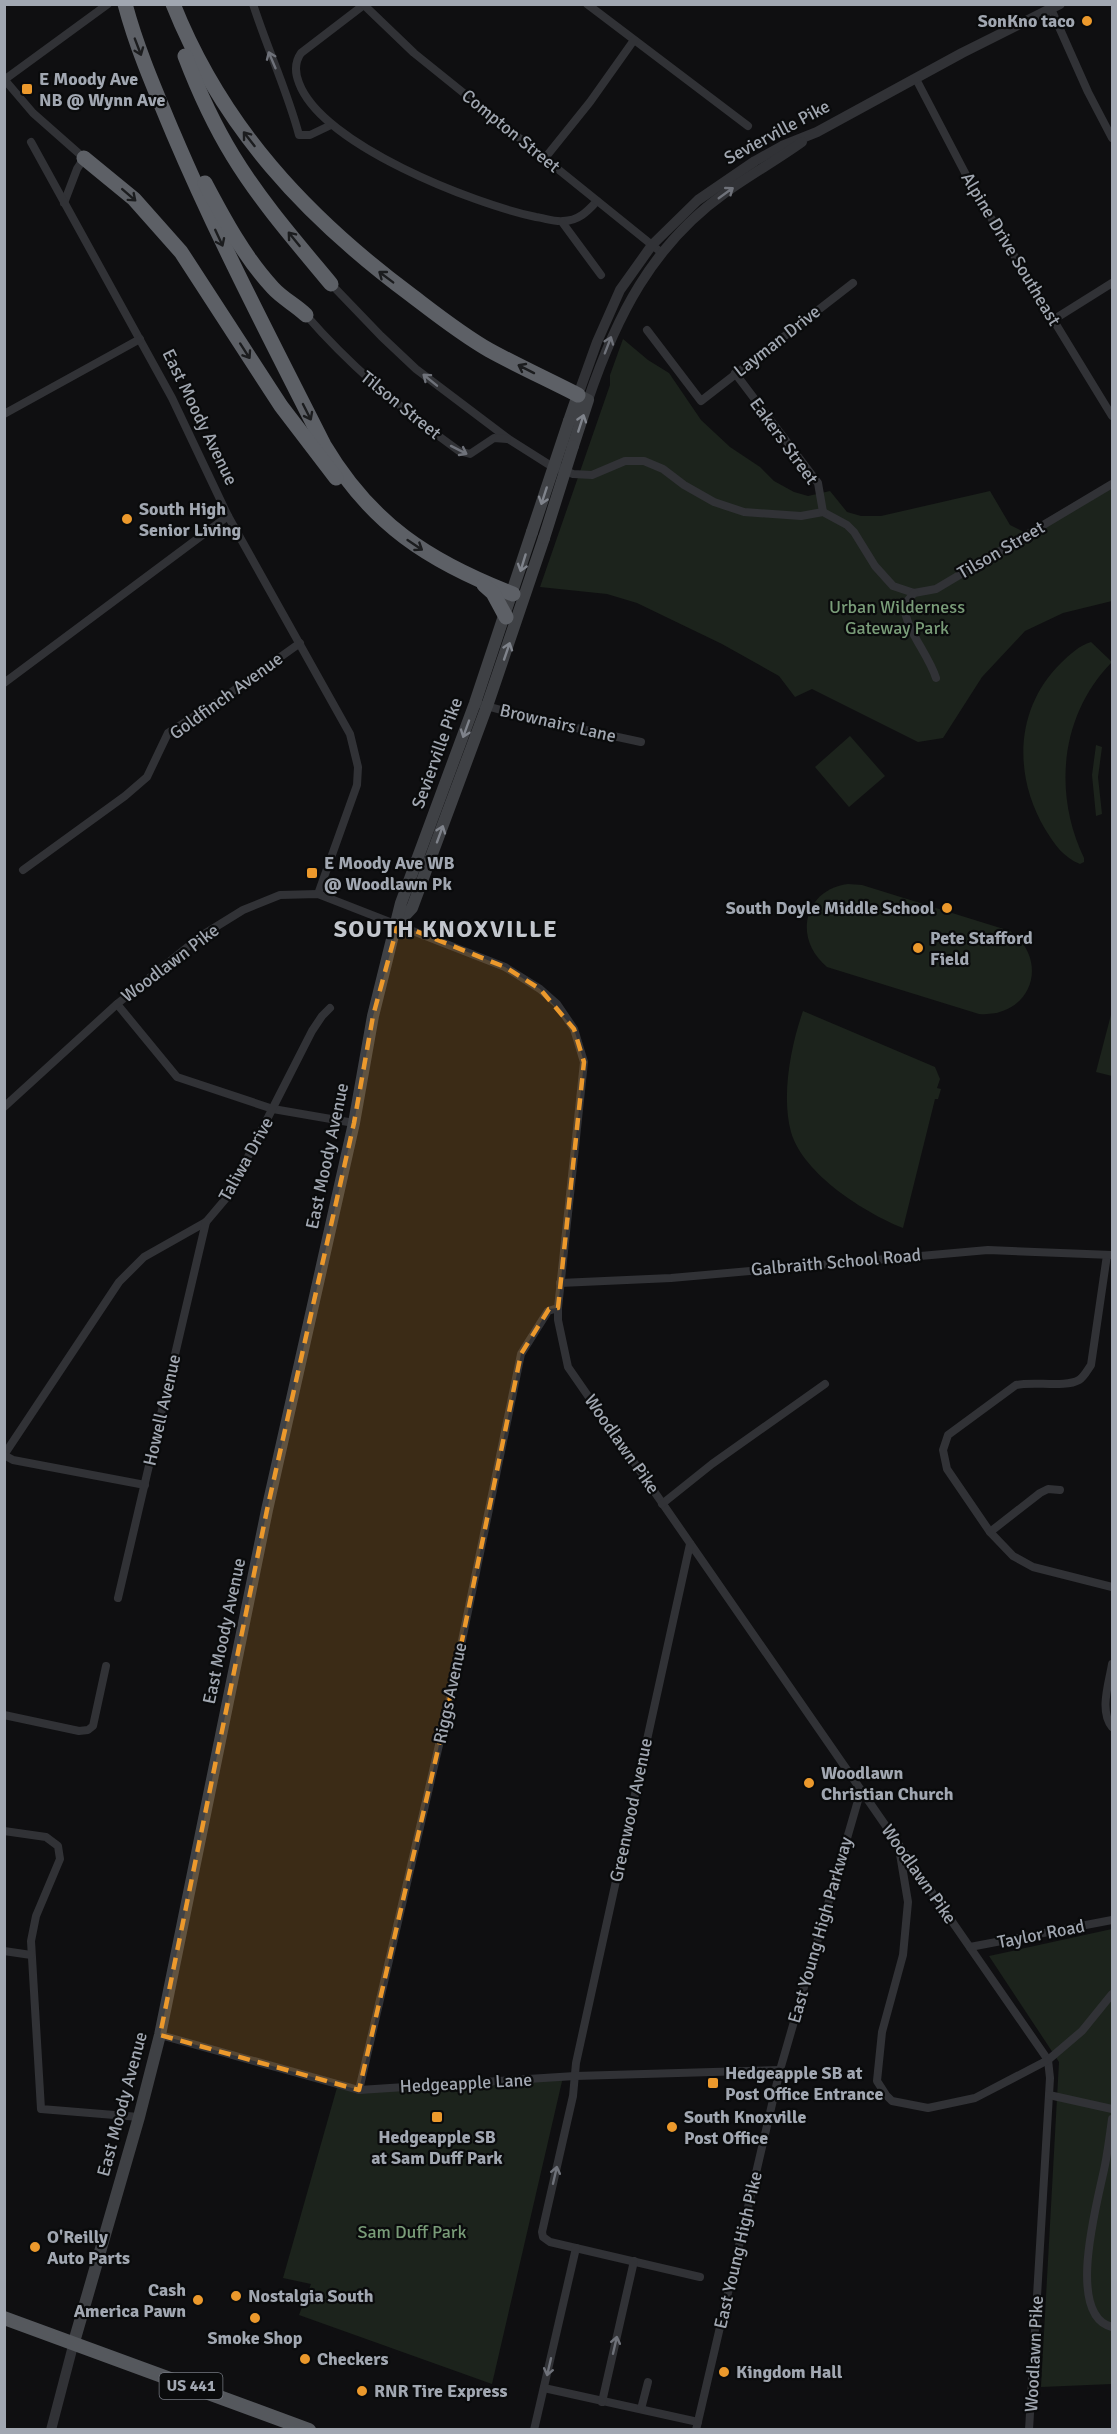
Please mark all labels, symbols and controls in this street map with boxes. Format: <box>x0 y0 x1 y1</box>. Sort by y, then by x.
place label: SonKno taco <box>978 10 1075 32</box>
marker: SonKno taco <box>1080 14 1094 28</box>
one-way arrow <box>133 37 144 55</box>
one-way arrow <box>266 52 277 70</box>
place label: E Moody Ave NB @ Wynn Ave <box>39 68 165 111</box>
marker: E Moody Ave NB @ Wynn Ave <box>20 82 34 96</box>
street label: Compton Street <box>457 85 565 177</box>
street label: Sevierville Pike <box>720 95 834 169</box>
one-way arrow <box>242 132 255 148</box>
street label: Alpine Drive Southeast <box>956 168 1066 330</box>
one-way arrow <box>717 187 733 199</box>
one-way arrow <box>121 189 137 202</box>
one-way arrow <box>214 228 226 246</box>
one-way arrow <box>288 231 301 247</box>
one-way arrow <box>379 270 395 283</box>
street label: Layman Drive <box>729 300 825 382</box>
one-way arrow <box>603 336 614 355</box>
one-way arrow <box>240 342 252 359</box>
street label: East Moody Avenue <box>157 345 243 489</box>
one-way arrow <box>517 362 535 374</box>
street label: Tilson Street <box>356 366 446 444</box>
one-way arrow <box>422 374 438 387</box>
street label: Eakers Street <box>745 393 823 489</box>
one-way arrow <box>302 402 313 420</box>
one-way arrow <box>576 414 587 433</box>
one-way arrow <box>450 444 468 456</box>
one-way arrow <box>538 486 549 505</box>
place label: South High Senior Living <box>139 498 242 541</box>
marker: South High Senior Living <box>120 512 134 526</box>
street label: Tilson Street <box>954 516 1048 584</box>
one-way arrow <box>406 539 422 551</box>
one-way arrow <box>517 553 528 572</box>
park label: Urban Wilderness Gateway Park <box>829 596 965 639</box>
one-way arrow <box>502 642 513 661</box>
street label: Goldfinch Avenue <box>165 648 287 744</box>
street label: Sevierville Pike <box>407 694 467 812</box>
street label: Brownairs Lane <box>498 699 618 747</box>
one-way arrow <box>460 719 471 737</box>
one-way arrow <box>435 825 446 844</box>
place label: E Moody Ave WB @ Woodlawn Pk <box>324 852 455 895</box>
marker: E Moody Ave WB @ Woodlawn Pk <box>305 866 319 880</box>
place label: South Doyle Middle School <box>726 897 935 919</box>
marker: South Doyle Middle School <box>940 901 954 915</box>
district label: SOUTH KNOXVILLE <box>334 914 558 944</box>
street label: Woodlawn Pike <box>117 919 223 1007</box>
place label: Pete Stafford Field <box>930 927 1033 970</box>
marker: Pete Stafford Field <box>911 941 925 955</box>
street label: East Moody Avenue <box>301 1081 353 1231</box>
street label: Taliwa Drive <box>214 1113 278 1205</box>
street label: Galbraith School Road <box>750 1244 922 1280</box>
street label: Howell Avenue <box>138 1352 186 1468</box>
street label: Woodlawn Pike <box>580 1390 664 1498</box>
street label: East Moody Avenue <box>198 1556 250 1706</box>
street label: Riggs Avenue <box>429 1640 471 1746</box>
street label: Greenwood Avenue <box>605 1736 657 1884</box>
place label: Woodlawn Christian Church <box>821 1762 954 1805</box>
marker: Woodlawn Christian Church <box>802 1776 816 1790</box>
street label: Woodlawn Pike <box>877 1820 961 1928</box>
street label: East Young High Parkway <box>783 1834 857 2026</box>
street label: Taylor Road <box>996 1915 1086 1953</box>
street label: East Moody Avenue <box>92 2029 152 2179</box>
place label: Hedgeapple SB at Post Office Entrance <box>725 2062 884 2105</box>
street label: Hedgeapple Lane <box>399 2069 533 2097</box>
marker: Hedgeapple SB at Post Office Entrance <box>706 2076 720 2090</box>
place label: South Knoxville Post Office <box>684 2106 807 2149</box>
marker: Hedgeapple SB at Sam Duff Park <box>430 2110 444 2124</box>
marker: South Knoxville Post Office <box>665 2120 679 2134</box>
place label: Hedgeapple SB at Sam Duff Park <box>371 2126 503 2169</box>
one-way arrow <box>550 2166 562 2185</box>
street label: East Young High Pike <box>709 2169 767 2331</box>
park label: Sam Duff Park <box>357 2221 467 2243</box>
place label: O'Reilly Auto Parts <box>47 2226 130 2269</box>
marker: O'Reilly Auto Parts <box>28 2240 42 2254</box>
place label: Cash America Pawn <box>74 2279 186 2322</box>
place label: Nostalgia South <box>248 2285 374 2307</box>
marker: Nostalgia South <box>229 2289 243 2303</box>
marker: Cash America Pawn <box>191 2293 205 2307</box>
street label: Woodlawn Pike <box>1020 2295 1048 2413</box>
marker: Smoke Shop <box>248 2311 262 2325</box>
place label: Smoke Shop <box>208 2327 303 2349</box>
one-way arrow <box>610 2336 622 2355</box>
place label: Checkers <box>317 2348 388 2370</box>
marker: Checkers <box>298 2352 312 2366</box>
one-way arrow <box>543 2357 555 2376</box>
place label: Kingdom Hall <box>736 2361 843 2383</box>
marker: Kingdom Hall <box>717 2365 731 2379</box>
road number: US 441 <box>160 2373 222 2399</box>
place label: RNR Tire Express <box>374 2380 507 2402</box>
marker: RNR Tire Express <box>355 2384 369 2398</box>

